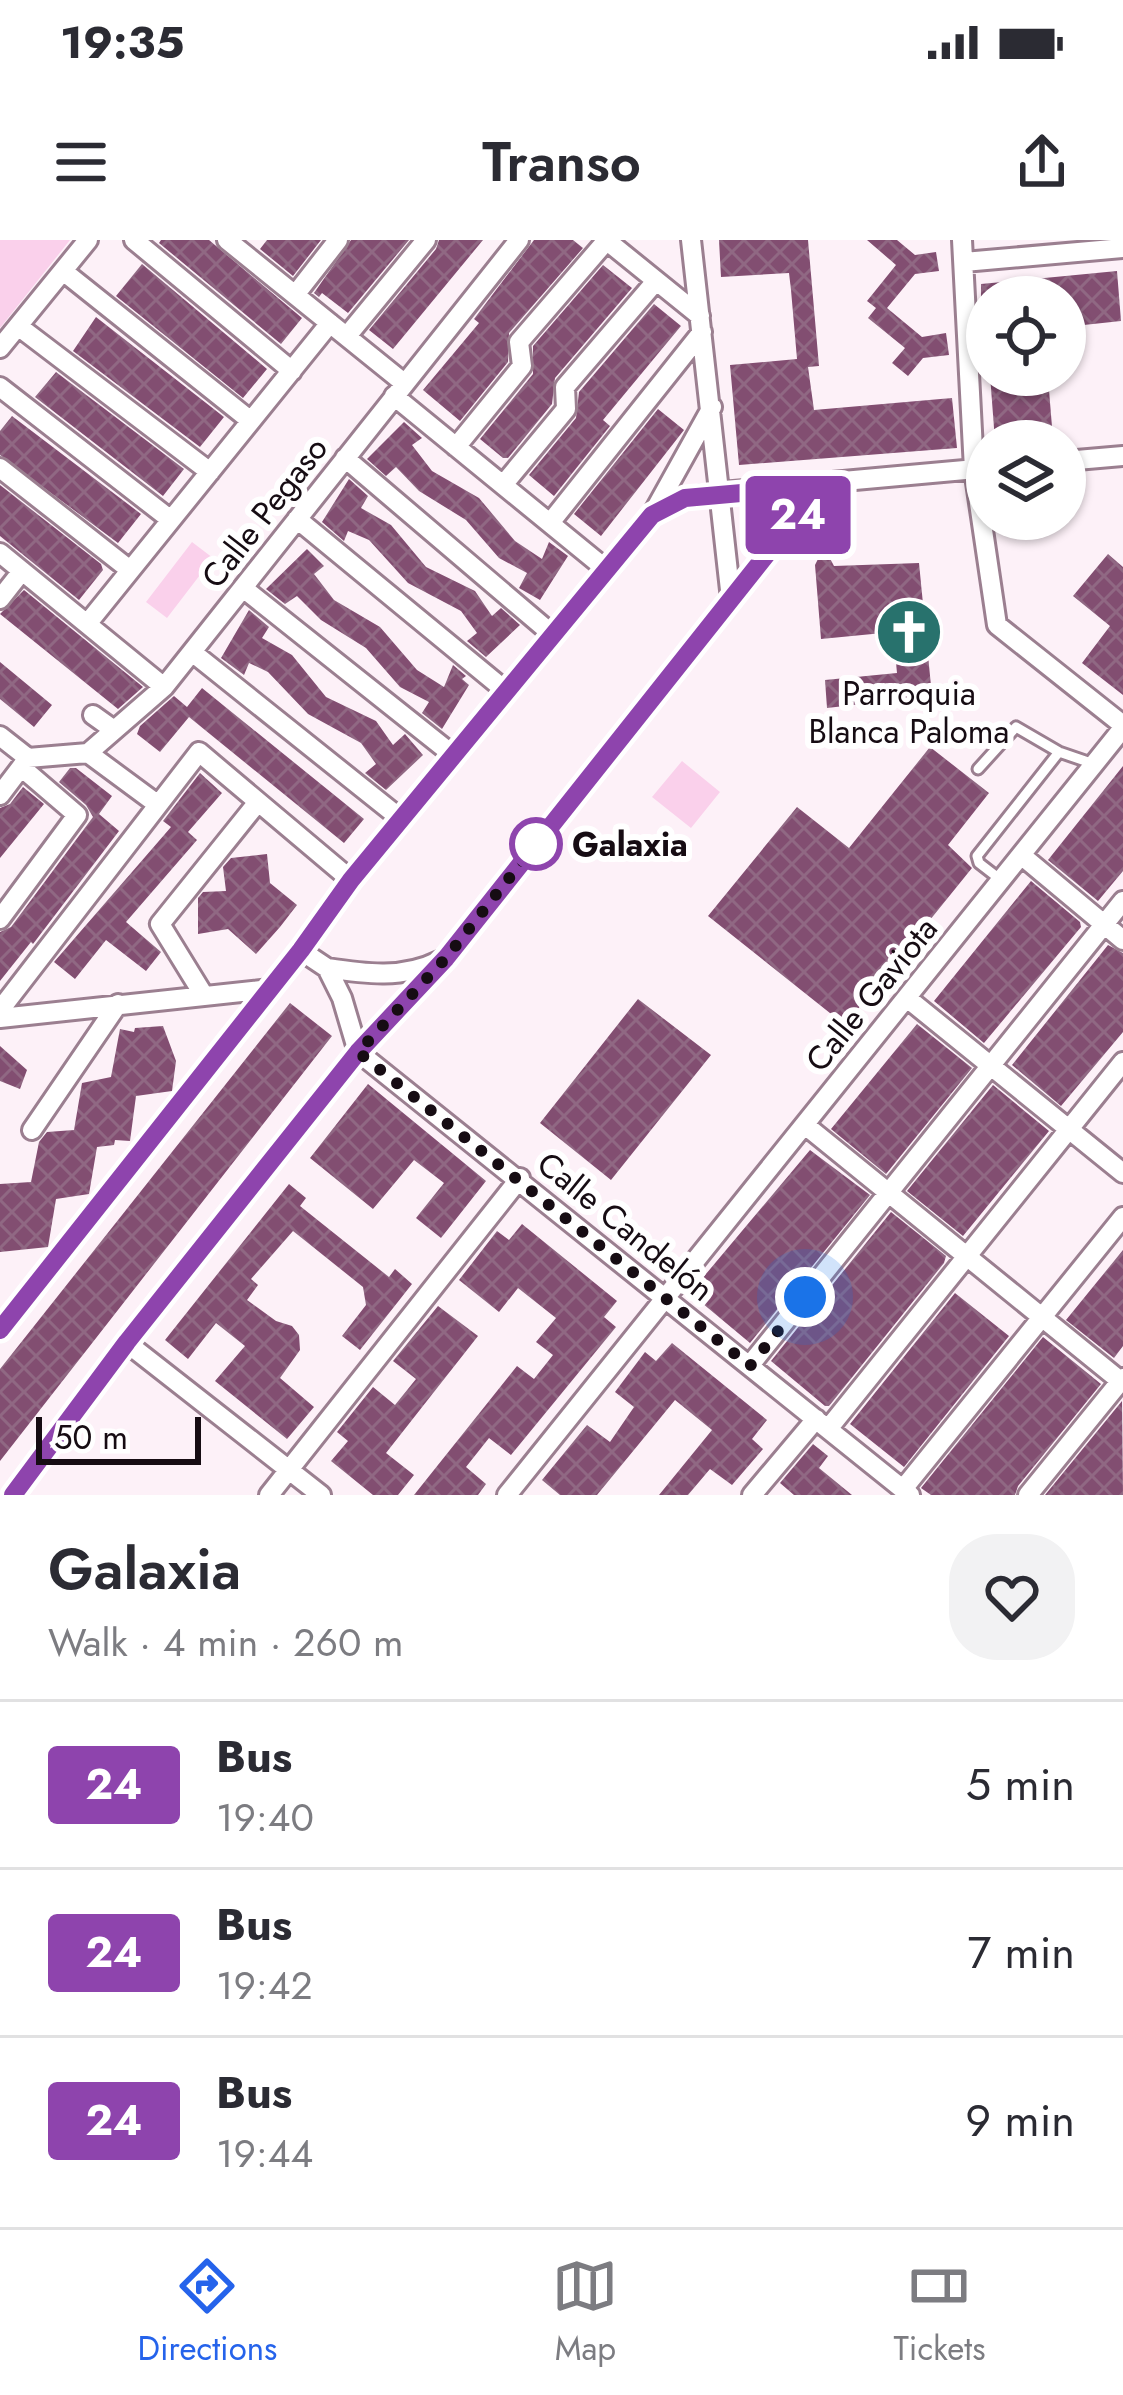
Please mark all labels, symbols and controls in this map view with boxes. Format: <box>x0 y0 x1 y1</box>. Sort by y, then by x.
text: 19:35 <box>60 10 184 75</box>
text: Transo <box>482 123 641 201</box>
icon: menu <box>48 129 114 195</box>
icon: share <box>1009 129 1075 195</box>
map controls <box>966 276 1086 540</box>
button: locate <box>966 276 1086 396</box>
button: layers <box>966 420 1086 540</box>
street label: Calle Pegaso <box>190 427 339 598</box>
line badge: 24 <box>744 476 852 554</box>
text: 24 <box>770 484 826 545</box>
church icon: Parroquia Blanca Paloma <box>874 597 944 667</box>
place label: Parroquia Blanca Paloma <box>809 670 1009 755</box>
marker: Galaxia <box>511 819 561 869</box>
place label: Galaxia <box>572 821 688 868</box>
street label: Calle Gaviota <box>794 907 948 1082</box>
street label: Calle Candelón <box>527 1140 724 1312</box>
your location <box>775 1267 835 1327</box>
scale bar <box>36 1411 201 1464</box>
text: 50 m <box>54 1414 128 1461</box>
text: Galaxia <box>48 1528 241 1610</box>
button: heart <box>949 1534 1075 1660</box>
text: Walk · 4 min · 260 m <box>48 1614 403 1671</box>
text: Bus <box>216 1724 292 1789</box>
text: 5 min <box>966 1752 1075 1817</box>
text: 24 <box>86 1754 142 1815</box>
text: 19:40 <box>216 1789 314 1846</box>
text: Bus <box>216 1892 292 1957</box>
text: 7 min <box>967 1920 1075 1985</box>
text: 24 <box>86 1922 142 1983</box>
text: 19:42 <box>216 1957 313 2014</box>
text: Bus <box>216 2060 292 2125</box>
text: 9 min <box>965 2088 1075 2153</box>
text: 24 <box>86 2090 142 2151</box>
text: 19:44 <box>216 2125 313 2182</box>
tab: Directions <box>138 2253 277 2372</box>
tab: Map <box>552 2253 618 2372</box>
tab: Tickets <box>894 2253 985 2372</box>

